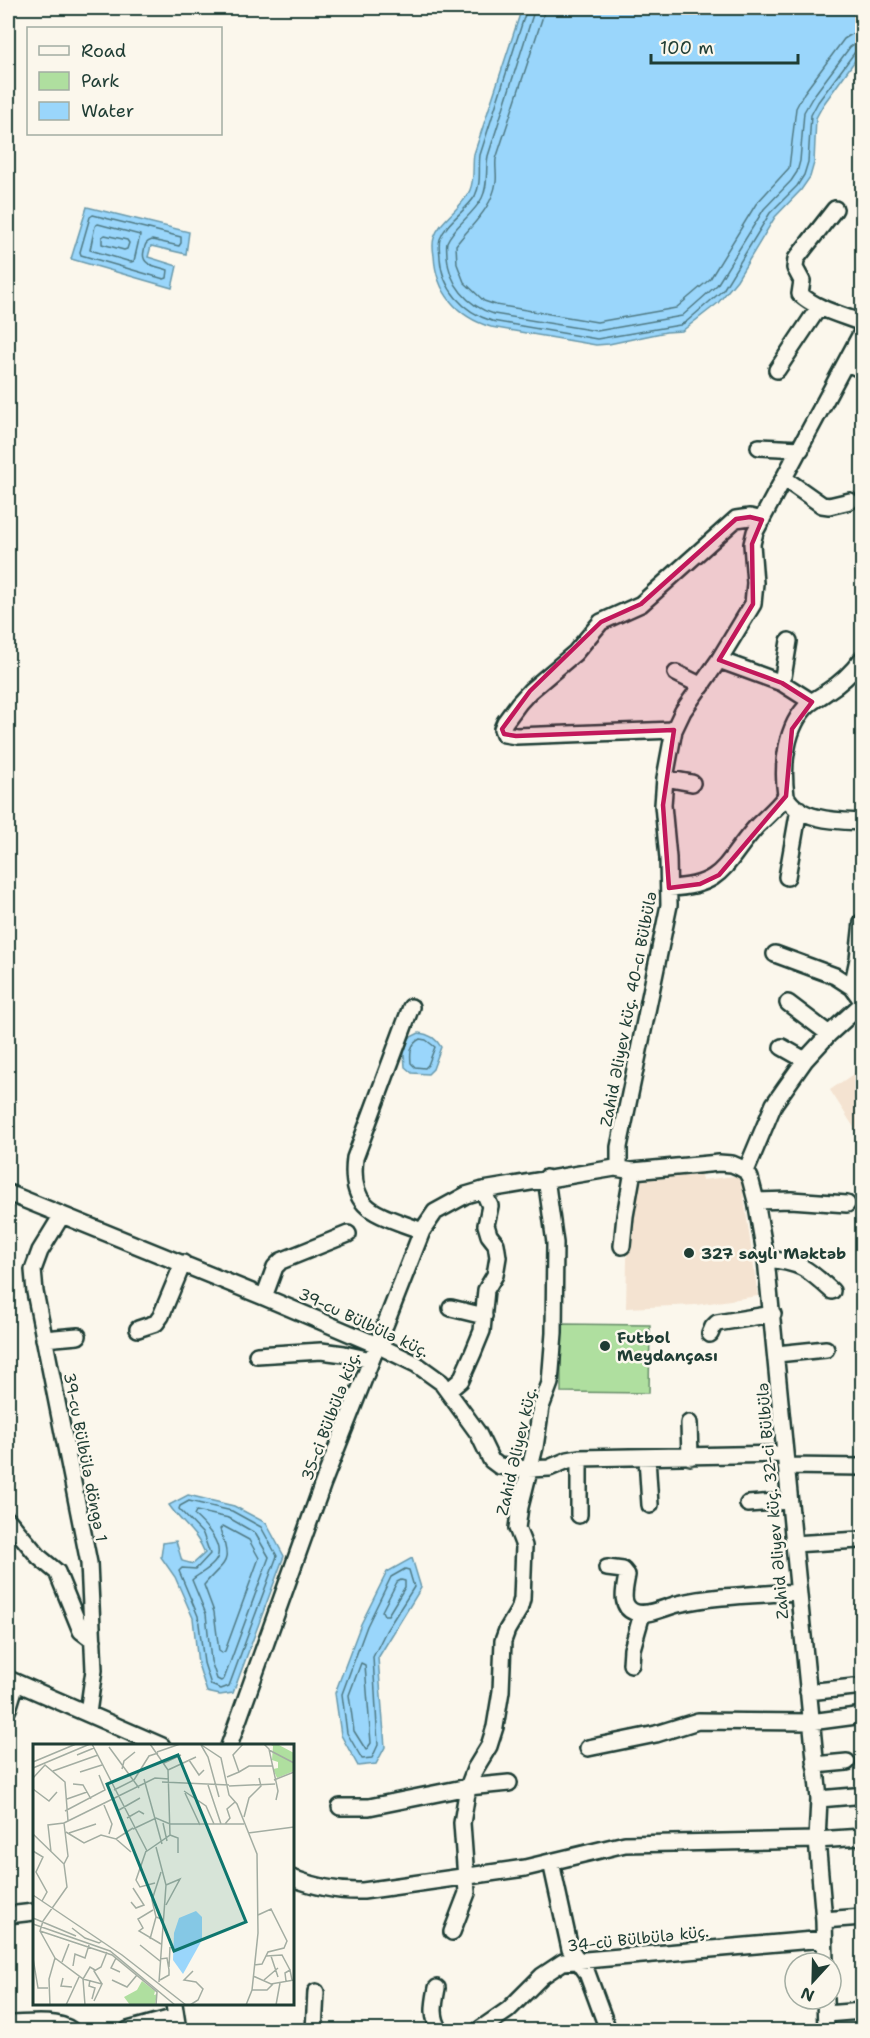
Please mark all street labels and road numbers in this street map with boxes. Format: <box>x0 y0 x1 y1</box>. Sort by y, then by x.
street label: Zahid Əliyev küç. 40-cı Bülbülə <box>595 890 662 1129</box>
street label: 39-cu Bülbülə küç. <box>295 1283 432 1362</box>
street label: 35-ci Bülbülə küç. <box>296 1349 365 1484</box>
street label: 39-cu Bülbülə döngə 1 <box>59 1371 112 1544</box>
street label: Zahid Əliyev küç. 32-ci Bülbülə <box>752 1382 793 1620</box>
street label: Zahid Əliyev küç. <box>492 1385 541 1517</box>
street label: 34-cü Bülbülə küç. <box>566 1921 710 1956</box>

